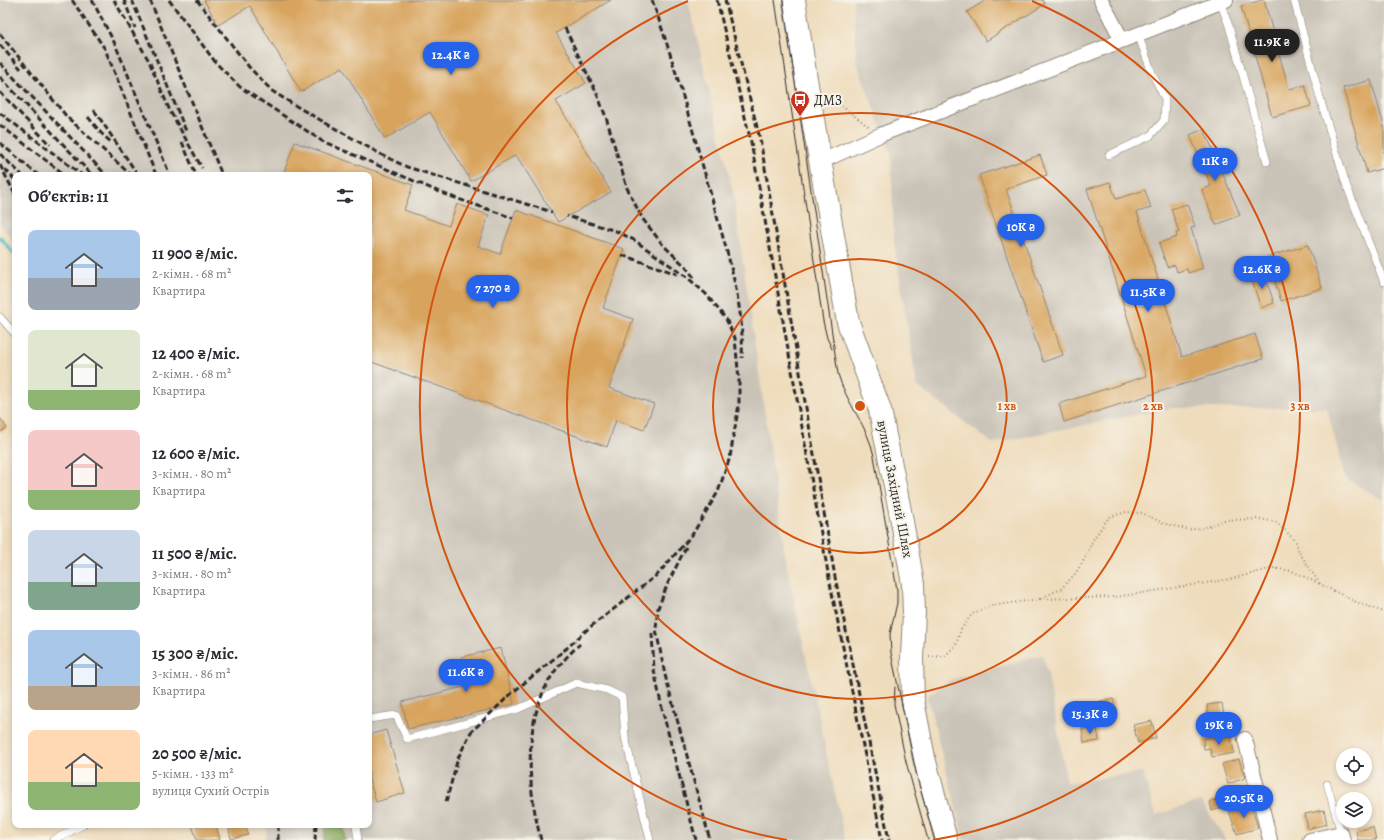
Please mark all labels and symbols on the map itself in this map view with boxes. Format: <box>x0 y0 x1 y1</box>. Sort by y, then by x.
pin: 11.9K ₴ <box>1235 29 1309 63</box>
pin: 12.4K ₴ <box>414 42 488 76</box>
bus stop icon: ДМЗ <box>789 89 811 117</box>
place label: ДМЗ <box>814 91 842 110</box>
pin: 11K ₴ <box>1187 148 1243 182</box>
pin: 10K ₴ <box>993 214 1049 248</box>
pin: 12.6K ₴ <box>1225 256 1299 290</box>
pin: 7 270 ₴ <box>456 275 530 309</box>
pin: 11.5K ₴ <box>1111 279 1185 313</box>
text: 1 хв <box>998 398 1016 414</box>
text: 2 хв <box>1143 398 1163 414</box>
text: 3 хв <box>1290 398 1310 414</box>
centre of rings <box>853 399 867 413</box>
street label: вулиця Західний Шлях <box>872 419 918 560</box>
pin: 11.6K ₴ <box>429 659 503 693</box>
pin: 15.3K ₴ <box>1053 701 1127 735</box>
pin: 19K ₴ <box>1191 712 1247 746</box>
pin: 20.5K ₴ <box>1207 785 1281 819</box>

